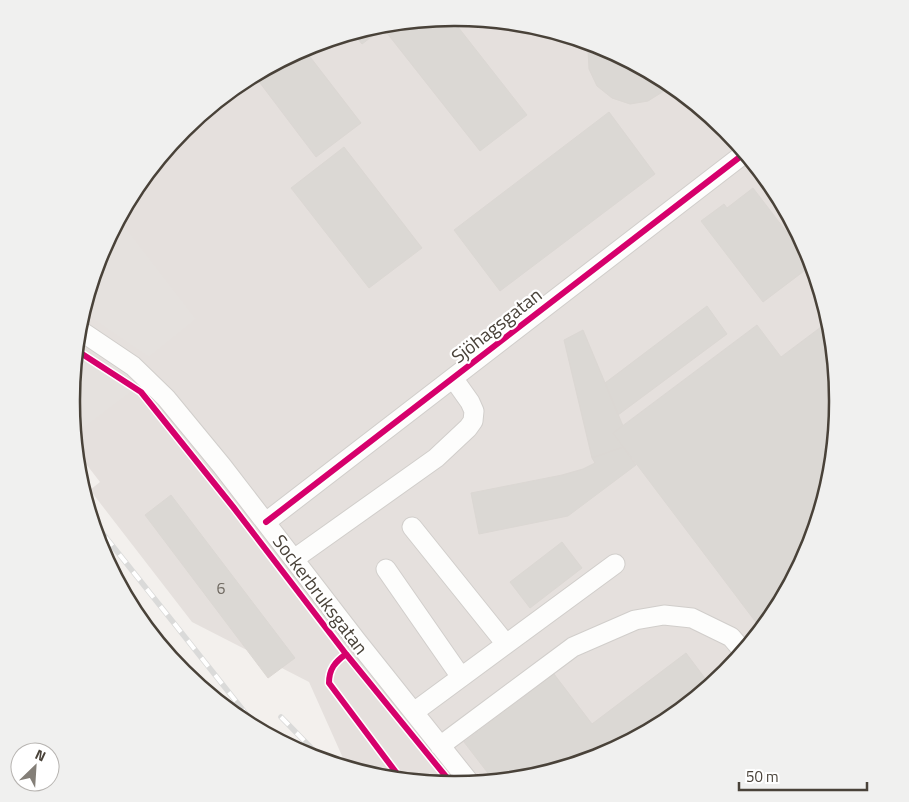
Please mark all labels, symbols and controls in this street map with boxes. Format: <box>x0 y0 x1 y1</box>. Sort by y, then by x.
street label: Sjöhagsgatan <box>444 280 548 370</box>
street label: Sockerbruksgatan <box>266 528 376 660</box>
house number: 6 <box>217 576 226 600</box>
north arrow <box>10 742 60 792</box>
text: N <box>32 743 50 766</box>
scale bar <box>739 760 866 792</box>
text: 50 m <box>746 765 779 788</box>

